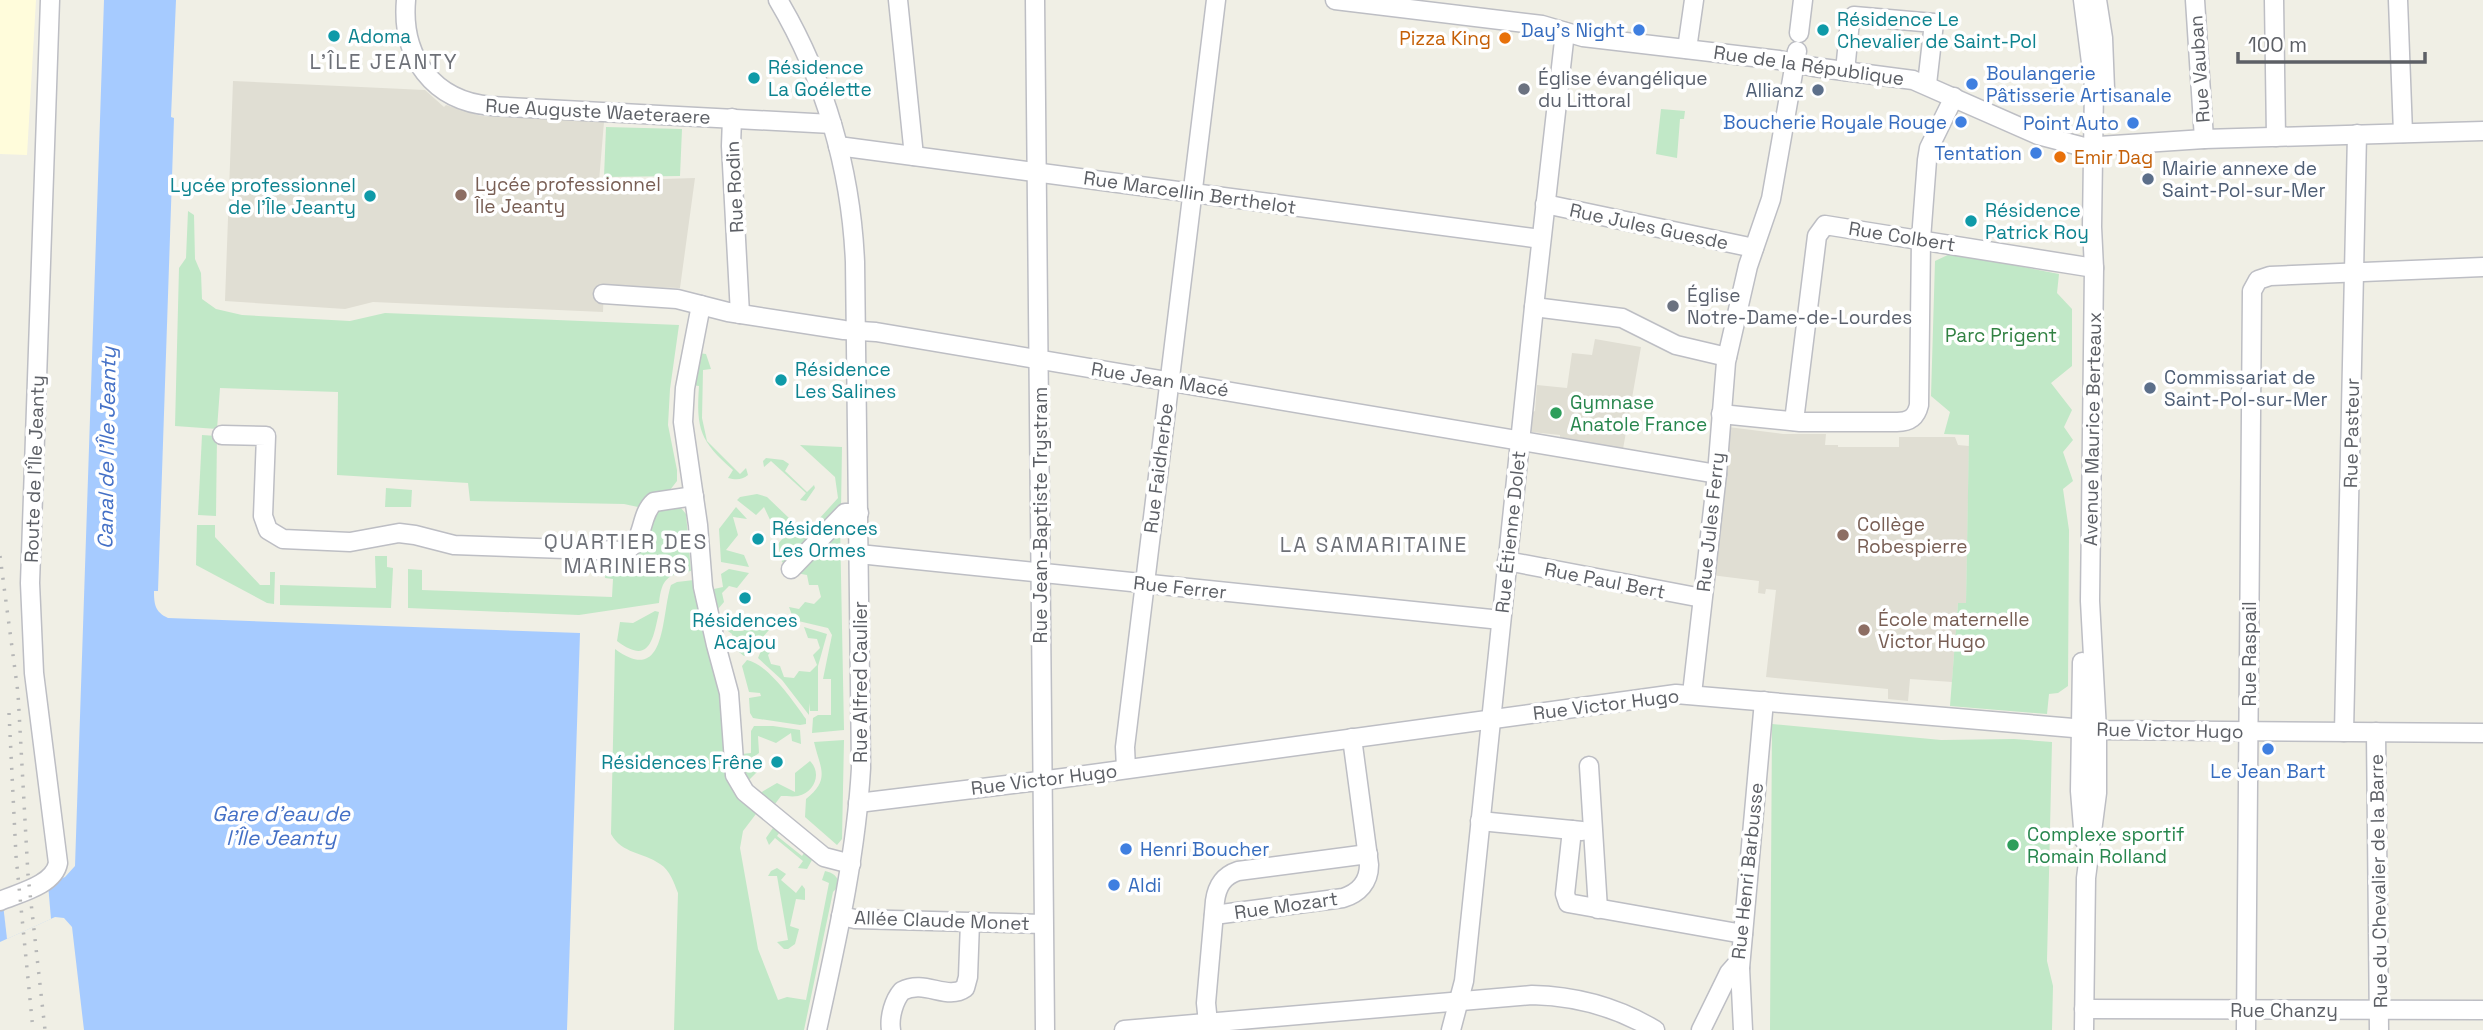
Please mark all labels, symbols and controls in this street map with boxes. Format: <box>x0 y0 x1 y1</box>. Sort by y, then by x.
place label: Résidence Le Chevalier de Saint-Pol <box>1837 7 2037 54</box>
street label: Rue Vauban <box>2183 14 2216 124</box>
place label: Day's Night <box>1521 18 1625 43</box>
scale bar <box>2238 21 2425 65</box>
marker: Day's Night <box>1631 22 1647 38</box>
marker: Résidence Le Chevalier de Saint-Pol <box>1815 22 1831 38</box>
place label: Adoma <box>348 24 411 49</box>
place label: Pizza King <box>1399 26 1491 51</box>
marker: Adoma <box>326 28 342 44</box>
marker: Pizza King <box>1497 30 1513 46</box>
text: 100 m <box>2248 31 2307 58</box>
street label: Rue de la République <box>1712 40 1906 91</box>
district label: L'ÎLE JEANTY <box>310 48 458 75</box>
place label: Résidence La Goélette <box>768 55 872 102</box>
place label: Boulangerie Pâtisserie Artisanale <box>1986 61 2172 108</box>
place label: Église évangélique du Littoral <box>1538 66 1708 113</box>
marker: Résidence La Goélette <box>746 70 762 86</box>
marker: Boulangerie Pâtisserie Artisanale <box>1964 76 1980 92</box>
place label: Allianz <box>1746 78 1804 103</box>
marker: Église évangélique du Littoral <box>1516 81 1532 97</box>
marker: Allianz <box>1810 82 1826 98</box>
street label: Rue Auguste Waeteraere <box>485 93 711 130</box>
place label: Boucherie Royale Rouge <box>1723 110 1947 135</box>
place label: Point Auto <box>2023 111 2119 136</box>
marker: Boucherie Royale Rouge <box>1953 114 1969 130</box>
marker: Point Auto <box>2125 115 2141 131</box>
street label: Rue Rodin <box>720 140 749 234</box>
place label: Tentation <box>1934 141 2022 166</box>
marker: Tentation <box>2028 145 2044 161</box>
place label: Emir Dag <box>2074 145 2153 170</box>
marker: Emir Dag <box>2052 149 2068 165</box>
place label: Mairie annexe de Saint-Pol-sur-Mer <box>2162 156 2326 203</box>
street label: Rue Marcellin Berthelot <box>1082 165 1298 220</box>
marker: Mairie annexe de Saint-Pol-sur-Mer <box>2140 171 2156 187</box>
place label: Lycée professionnel Île Jeanty <box>474 172 661 219</box>
place label: Lycée professionnel de l'Île Jeanty <box>170 173 356 220</box>
marker: Lycée professionnel Île Jeanty <box>453 187 469 203</box>
marker: Lycée professionnel de l'Île Jeanty <box>362 188 378 204</box>
street label: Rue Jules Guesde <box>1567 197 1731 256</box>
place label: Résidence Patrick Roy <box>1985 198 2089 245</box>
marker: Résidence Patrick Roy <box>1963 213 1979 229</box>
street label: Rue Colbert <box>1847 216 1957 257</box>
place label: Église Notre-Dame-de-Lourdes <box>1687 283 1912 330</box>
marker: Église Notre-Dame-de-Lourdes <box>1665 298 1681 314</box>
street label: Avenue Maurice Berteaux <box>2078 312 2107 546</box>
park label: Parc Prigent <box>1945 323 2057 348</box>
water label: Canal de l'Île Jeanty <box>91 345 122 549</box>
street label: Rue Jean Macé <box>1089 356 1230 403</box>
place label: Résidence Les Salines <box>795 357 896 404</box>
place label: Commissariat de Saint-Pol-sur-Mer <box>2164 365 2328 412</box>
marker: Résidence Les Salines <box>773 372 789 388</box>
street label: Route de l'Île Jeanty <box>19 375 50 563</box>
street label: Rue Pasteur <box>2338 378 2365 488</box>
marker: Commissariat de Saint-Pol-sur-Mer <box>2142 380 2158 396</box>
street label: Rue Jean-Baptiste Trystram <box>1028 387 1053 643</box>
place label: Gymnase Anatole France <box>1570 390 1707 437</box>
street label: Rue Faidherbe <box>1138 401 1179 535</box>
marker: Gymnase Anatole France <box>1548 405 1564 421</box>
street label: Rue Étienne Dolet <box>1490 450 1531 614</box>
street label: Rue Jules Ferry <box>1691 451 1730 593</box>
place label: Collège Robespierre <box>1857 512 1968 559</box>
place label: Résidences Les Ormes <box>772 516 878 563</box>
marker: Collège Robespierre <box>1835 527 1851 543</box>
district label: QUARTIER DES MARINIERS <box>544 528 708 579</box>
marker: Résidences Les Ormes <box>750 531 766 547</box>
district label: LA SAMARITAINE <box>1280 531 1468 558</box>
street label: Rue Paul Bert <box>1542 557 1667 604</box>
street label: Rue Ferrer <box>1132 570 1228 605</box>
marker: Résidences Acajou <box>737 590 753 606</box>
street label: Rue Alfred Caulier <box>848 601 873 763</box>
street label: Rue Raspail <box>2237 601 2262 707</box>
place label: École maternelle Victor Hugo <box>1878 607 2030 654</box>
place label: Résidences Acajou <box>692 608 798 655</box>
marker: École maternelle Victor Hugo <box>1856 622 1872 638</box>
street label: Rue Victor Hugo <box>1532 683 1681 726</box>
street label: Rue Victor Hugo <box>2096 717 2244 744</box>
marker: Le Jean Bart <box>2260 741 2276 757</box>
place label: Résidences Frêne <box>601 750 763 775</box>
marker: Résidences Frêne <box>769 754 785 770</box>
street label: Rue du Chevalier de la Barre <box>2364 754 2393 1008</box>
street label: Rue Victor Hugo <box>970 758 1119 801</box>
place label: Le Jean Bart <box>2210 759 2326 784</box>
street label: Rue Henri Barbusse <box>1726 781 1769 961</box>
water label: Gare d'eau de l'Île Jeanty <box>212 800 351 851</box>
place label: Complexe sportif Romain Rolland <box>2027 822 2185 869</box>
place label: Henri Boucher <box>1140 837 1269 862</box>
marker: Complexe sportif Romain Rolland <box>2005 837 2021 853</box>
marker: Henri Boucher <box>1118 841 1134 857</box>
place label: Aldi <box>1128 873 1162 898</box>
marker: Aldi <box>1106 877 1122 893</box>
street label: Rue Mozart <box>1233 886 1339 925</box>
street label: Allée Claude Monet <box>854 905 1030 936</box>
street label: Rue Chanzy <box>2230 998 2338 1023</box>

